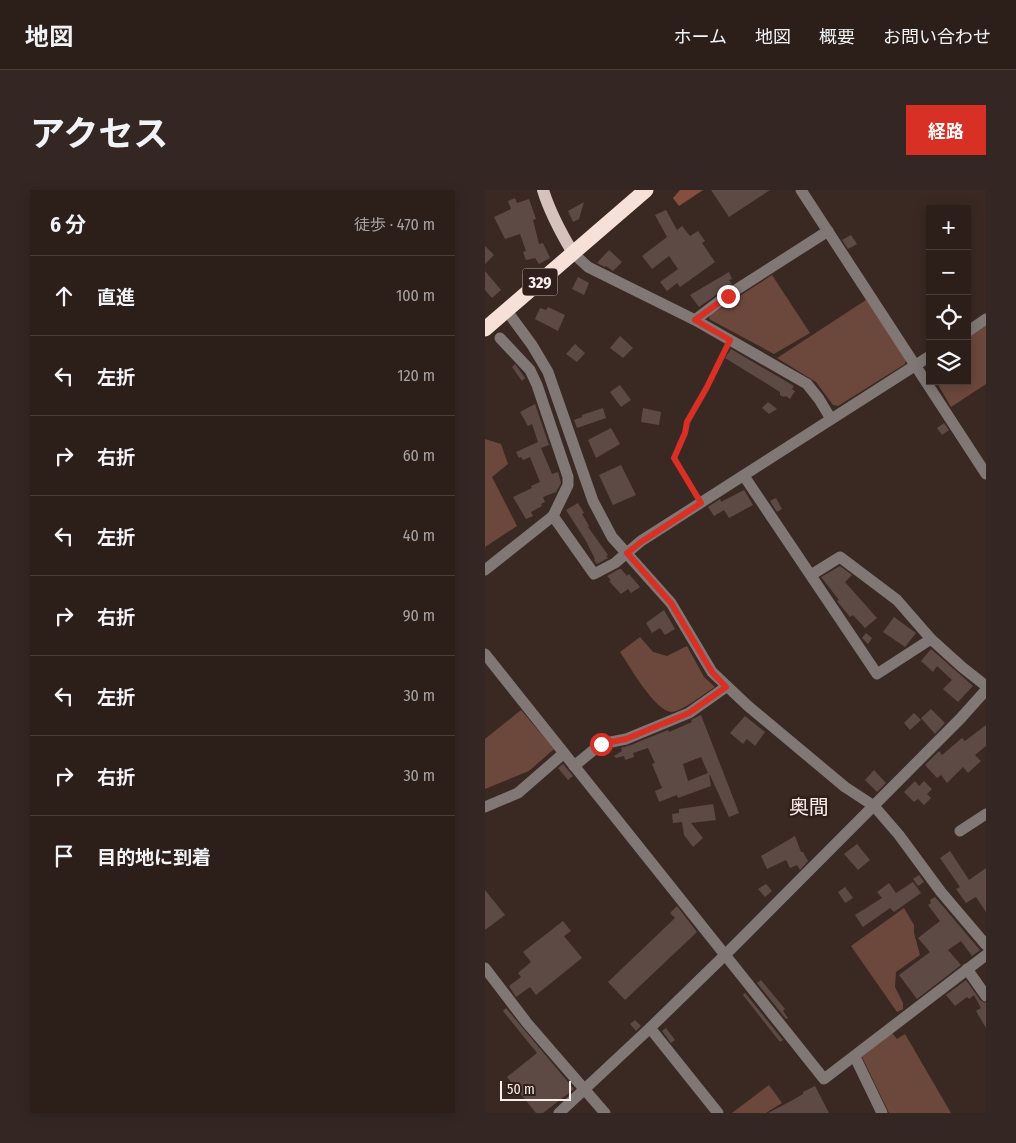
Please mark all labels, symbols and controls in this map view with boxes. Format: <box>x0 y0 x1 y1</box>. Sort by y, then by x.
text: 地図 <box>25 23 73 51</box>
text: ホーム <box>674 26 727 48</box>
text: 地図 <box>755 26 791 48</box>
text: 概要 <box>819 26 855 48</box>
text: お問い合わせ <box>883 26 991 48</box>
button: 経路 <box>906 105 986 155</box>
text: アクセス <box>30 113 168 155</box>
map controls <box>926 205 971 385</box>
button: + <box>926 205 971 250</box>
text: 6 分 <box>50 212 86 238</box>
text: 徒歩 · 470 m <box>354 215 435 234</box>
button: − <box>926 250 971 295</box>
road number: 329 <box>523 268 557 295</box>
icon: ahead <box>50 282 78 310</box>
route end <box>717 285 740 308</box>
text: 直進 <box>97 286 135 309</box>
text: 100 m <box>396 286 435 305</box>
button: locate <box>926 295 971 340</box>
button: layers <box>926 340 971 385</box>
icon: left <box>50 362 78 390</box>
text: 左折 <box>97 366 135 389</box>
text: 120 m <box>397 366 435 385</box>
icon: right <box>50 442 78 470</box>
text: 右折 <box>97 446 135 469</box>
text: 60 m <box>403 446 435 465</box>
icon: left <box>50 522 78 550</box>
text: 左折 <box>97 526 135 549</box>
text: 40 m <box>403 526 435 545</box>
icon: right <box>50 602 78 630</box>
text: 右折 <box>97 606 135 629</box>
text: 90 m <box>403 606 435 625</box>
icon: left <box>50 682 78 710</box>
text: 左折 <box>97 686 135 709</box>
text: 30 m <box>403 686 435 705</box>
route start <box>590 733 613 756</box>
icon: right <box>50 762 78 790</box>
text: 右折 <box>97 766 135 789</box>
text: 30 m <box>403 766 435 785</box>
district label: 奥間 <box>789 795 829 819</box>
icon: arrive <box>50 842 78 870</box>
text: 目的地に到着 <box>97 846 211 869</box>
scale bar <box>500 1078 571 1101</box>
text: 50 m <box>507 1081 535 1098</box>

